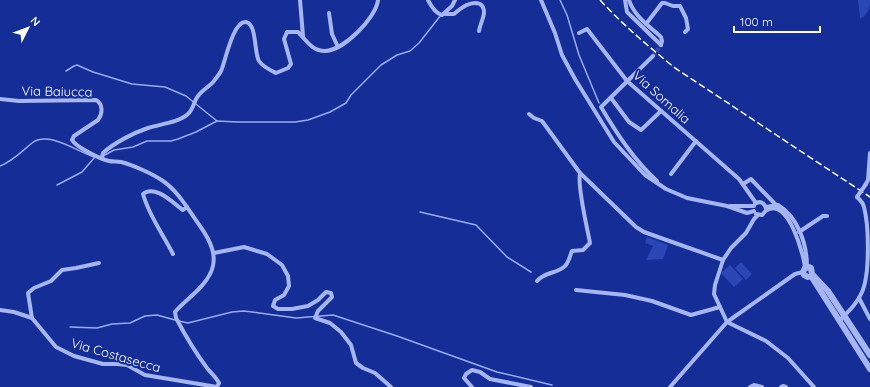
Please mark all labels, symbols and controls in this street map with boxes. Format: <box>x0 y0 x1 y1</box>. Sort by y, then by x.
north arrow <box>8 8 48 48</box>
scale bar <box>734 8 820 34</box>
text: N <box>28 14 43 29</box>
text: 100 m <box>740 14 773 29</box>
street label: Via Somalia <box>630 67 694 127</box>
street label: Via Baiucca <box>21 82 93 100</box>
street label: Via Costasecca <box>69 335 163 375</box>

